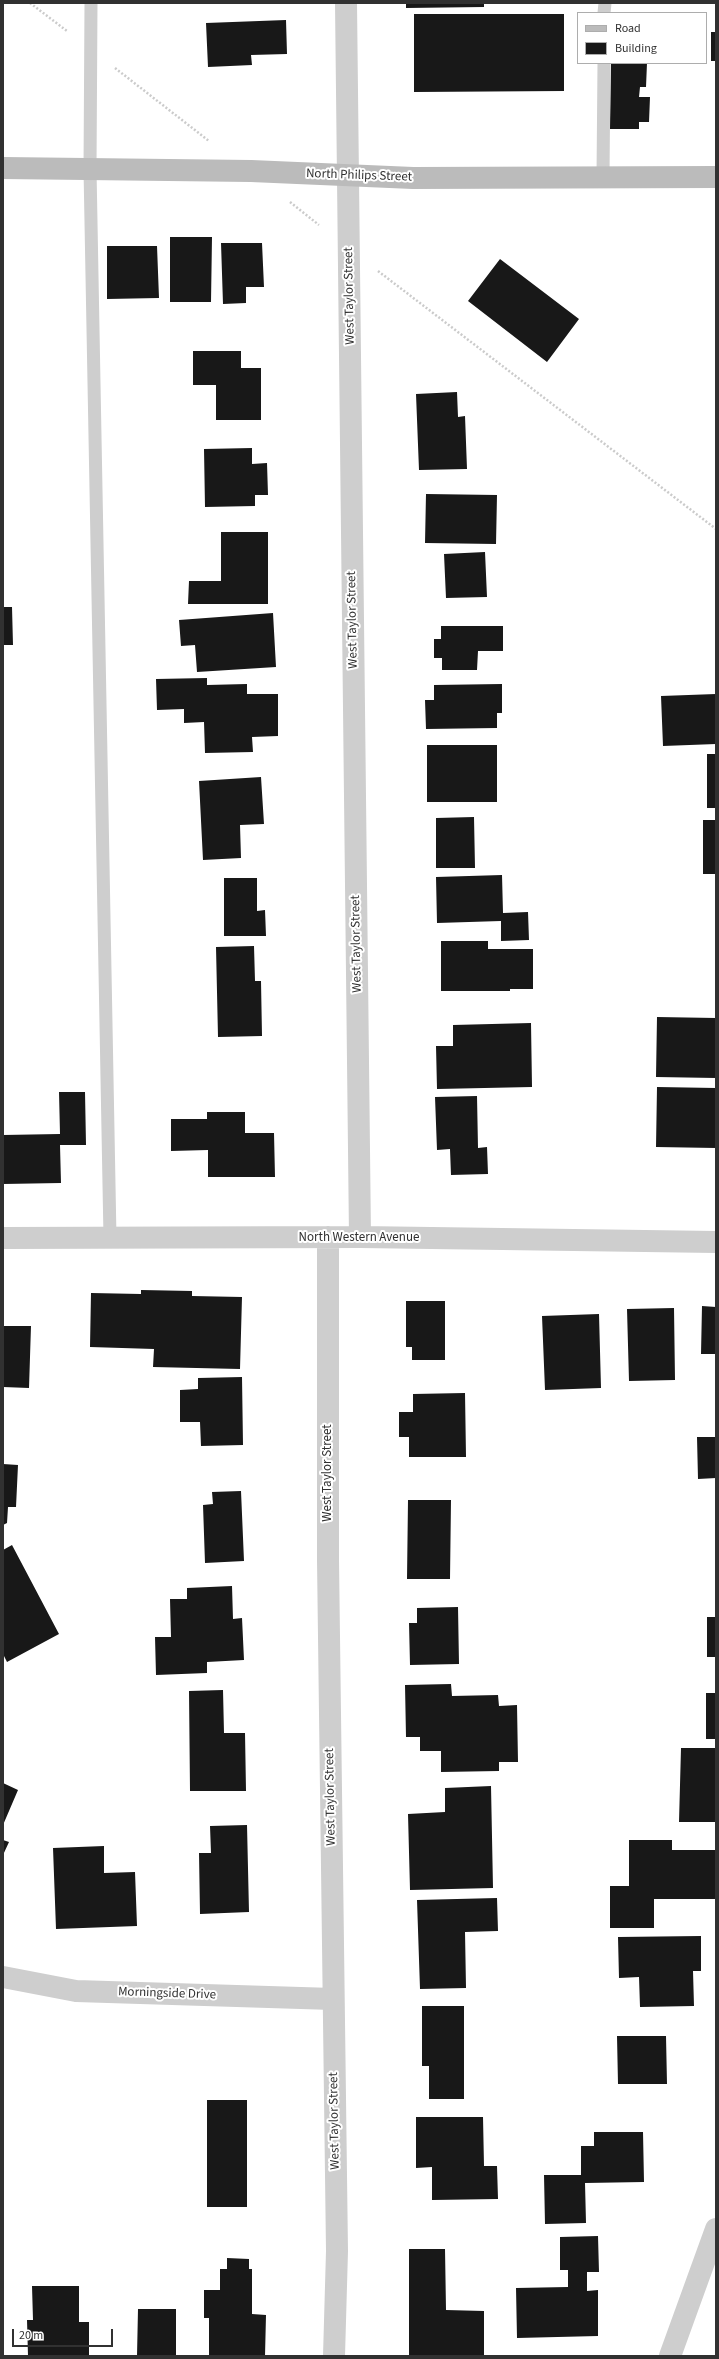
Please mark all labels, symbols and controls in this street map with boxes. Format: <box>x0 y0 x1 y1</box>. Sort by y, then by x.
legend <box>577 12 707 64</box>
text: Road <box>615 20 641 37</box>
text: Building <box>615 40 657 57</box>
street label: North Philips Street <box>306 166 412 186</box>
street label: West Taylor Street <box>341 247 359 345</box>
street label: West Taylor Street <box>344 571 362 669</box>
street label: West Taylor Street <box>348 895 366 993</box>
street label: North Western Avenue <box>299 1230 419 1246</box>
street label: West Taylor Street <box>320 1424 336 1522</box>
street label: West Taylor Street <box>322 1748 340 1846</box>
street label: Morningside Drive <box>118 1984 216 2004</box>
street label: West Taylor Street <box>326 2072 344 2170</box>
scale bar <box>14 2321 115 2347</box>
text: 20 m <box>19 2327 43 2344</box>

